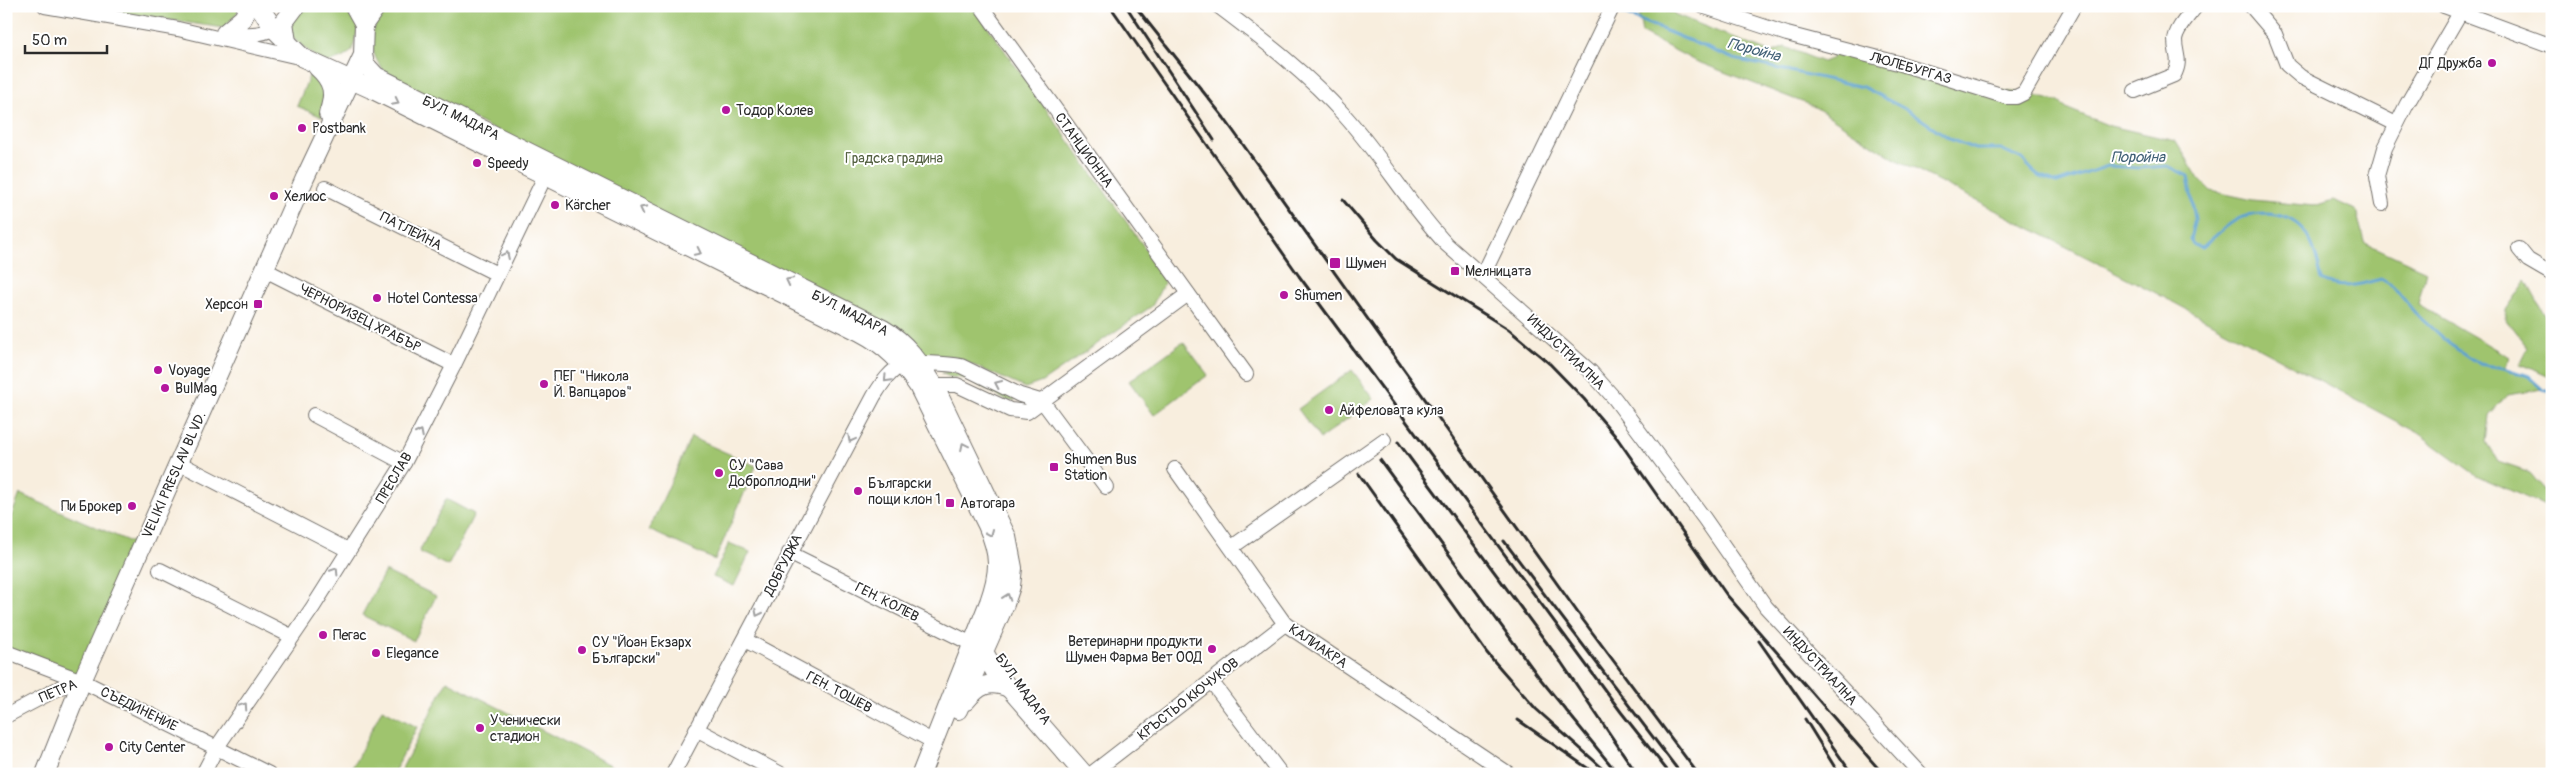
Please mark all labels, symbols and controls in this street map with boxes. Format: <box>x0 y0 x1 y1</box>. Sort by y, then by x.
scale bar <box>25 22 108 54</box>
text: 50 m <box>32 31 67 50</box>
water label: Поройна <box>1726 34 1783 66</box>
street label: ЛЮЛЕБУРГАЗ <box>1867 48 1954 88</box>
place label: ДГ Дружба <box>2418 55 2482 72</box>
marker: ДГ Дружба <box>2486 57 2498 69</box>
street label: БУЛ. МАДАРА <box>420 92 502 144</box>
one-way arrow <box>391 95 400 106</box>
place label: Тодор Колев <box>736 102 814 119</box>
marker: Тодор Колев <box>720 104 732 116</box>
street label: СТАНЦИОННА <box>1051 109 1117 191</box>
place label: Postbank <box>312 120 366 137</box>
marker: Postbank <box>296 122 308 134</box>
water label: Поройна <box>2111 148 2166 167</box>
park label: Градска градина <box>845 150 943 167</box>
place label: Speedy <box>487 155 528 172</box>
marker: Speedy <box>471 157 483 169</box>
place label: Хелиос <box>284 188 327 205</box>
marker: Хелиос <box>268 190 280 202</box>
place label: Kärcher <box>565 197 611 214</box>
marker: Kärcher <box>549 199 561 211</box>
one-way arrow <box>639 205 648 215</box>
street label: ПАТЛЕЙНА <box>377 208 445 254</box>
one-way arrow <box>693 246 702 256</box>
one-way arrow <box>500 252 510 261</box>
place label: Шумен <box>1346 255 1387 272</box>
marker: Шумен <box>1328 256 1342 270</box>
place label: Мелницата <box>1465 263 1531 280</box>
marker: Мелницата <box>1449 265 1461 277</box>
one-way arrow <box>785 278 794 288</box>
street label: ЧЕРНОРИЗЕЦ ХРАБЪР <box>297 280 423 356</box>
street label: БУЛ. МАДАРА <box>809 286 891 340</box>
place label: Shumen <box>1294 287 1342 304</box>
marker: Shumen <box>1278 289 1290 301</box>
place label: Hotel Contessa <box>387 290 478 307</box>
marker: Hotel Contessa <box>371 292 383 304</box>
place label: Херсон <box>205 296 248 313</box>
marker: Херсон <box>252 298 264 310</box>
street label: ИНДУСТРИАЛНА <box>1524 311 1608 393</box>
place label: Voyage <box>168 362 210 379</box>
marker: Voyage <box>152 364 164 376</box>
place label: ПЕГ "Никола Й. Вапцаров" <box>554 368 632 401</box>
one-way arrow <box>884 373 893 382</box>
marker: ПЕГ "Никола Й. Вапцаров" <box>538 378 550 390</box>
place label: BulMag <box>175 380 217 397</box>
one-way arrow <box>994 380 1003 390</box>
marker: BulMag <box>159 382 171 394</box>
place label: Айфеловата кула <box>1339 402 1444 419</box>
marker: Айфеловата кула <box>1323 404 1335 416</box>
street label: VELIKI PRESLAV BLVD. <box>138 409 210 541</box>
one-way arrow <box>414 429 424 438</box>
one-way arrow <box>847 433 857 442</box>
one-way arrow <box>959 442 970 451</box>
street label: ПРЕСЛАВ <box>372 449 416 507</box>
place label: Shumen Bus Station <box>1064 451 1137 484</box>
place label: СУ "Сава Доброплодни" <box>728 457 816 490</box>
marker: Shumen Bus Station <box>1048 461 1060 473</box>
marker: СУ "Сава Доброплодни" <box>713 467 725 479</box>
place label: Български пощи клон 1 <box>868 475 941 508</box>
marker: Български пощи клон 1 <box>852 485 864 497</box>
place label: Автогара <box>960 495 1015 512</box>
marker: Автогара <box>944 497 956 509</box>
place label: Пи Брокер <box>61 498 122 515</box>
marker: Пи Брокер <box>126 500 138 512</box>
one-way arrow <box>984 528 995 537</box>
street label: ДОБРУДЖА <box>760 531 806 600</box>
one-way arrow <box>329 568 338 577</box>
street label: ГЕН. КОЛЕВ <box>852 579 922 625</box>
one-way arrow <box>1001 593 1011 602</box>
one-way arrow <box>754 608 764 617</box>
street label: КАЛИАКРА <box>1285 620 1351 672</box>
street label: ИНДУСТРИАЛНА <box>1779 623 1861 709</box>
place label: Пегас <box>333 627 367 644</box>
marker: Пегас <box>317 629 329 641</box>
place label: Ветеринарни продукти Шумен Фарма Вет ООД <box>1066 633 1203 666</box>
place label: СУ "Йоан Екзарх Български" <box>592 634 692 667</box>
marker: Ветеринарни продукти Шумен Фарма Вет ООД <box>1206 643 1218 655</box>
marker: СУ "Йоан Екзарх Български" <box>576 644 588 656</box>
place label: Elegance <box>386 645 439 662</box>
marker: Elegance <box>370 647 382 659</box>
street label: БУЛ. МАДАРА <box>991 650 1055 728</box>
street label: КРЪСТЬО КЮЧУКОВ <box>1134 654 1242 744</box>
street label: ГЕН. ТОШЕВ <box>803 668 875 717</box>
street label: ПЕТРА <box>36 675 80 707</box>
street label: СЪЕДИНЕНИЕ <box>98 683 180 735</box>
one-way arrow <box>238 702 247 712</box>
place label: Ученически стадион <box>490 712 560 745</box>
marker: Ученически стадион <box>474 722 486 734</box>
place label: City Center <box>119 739 185 756</box>
marker: City Center <box>103 741 115 753</box>

